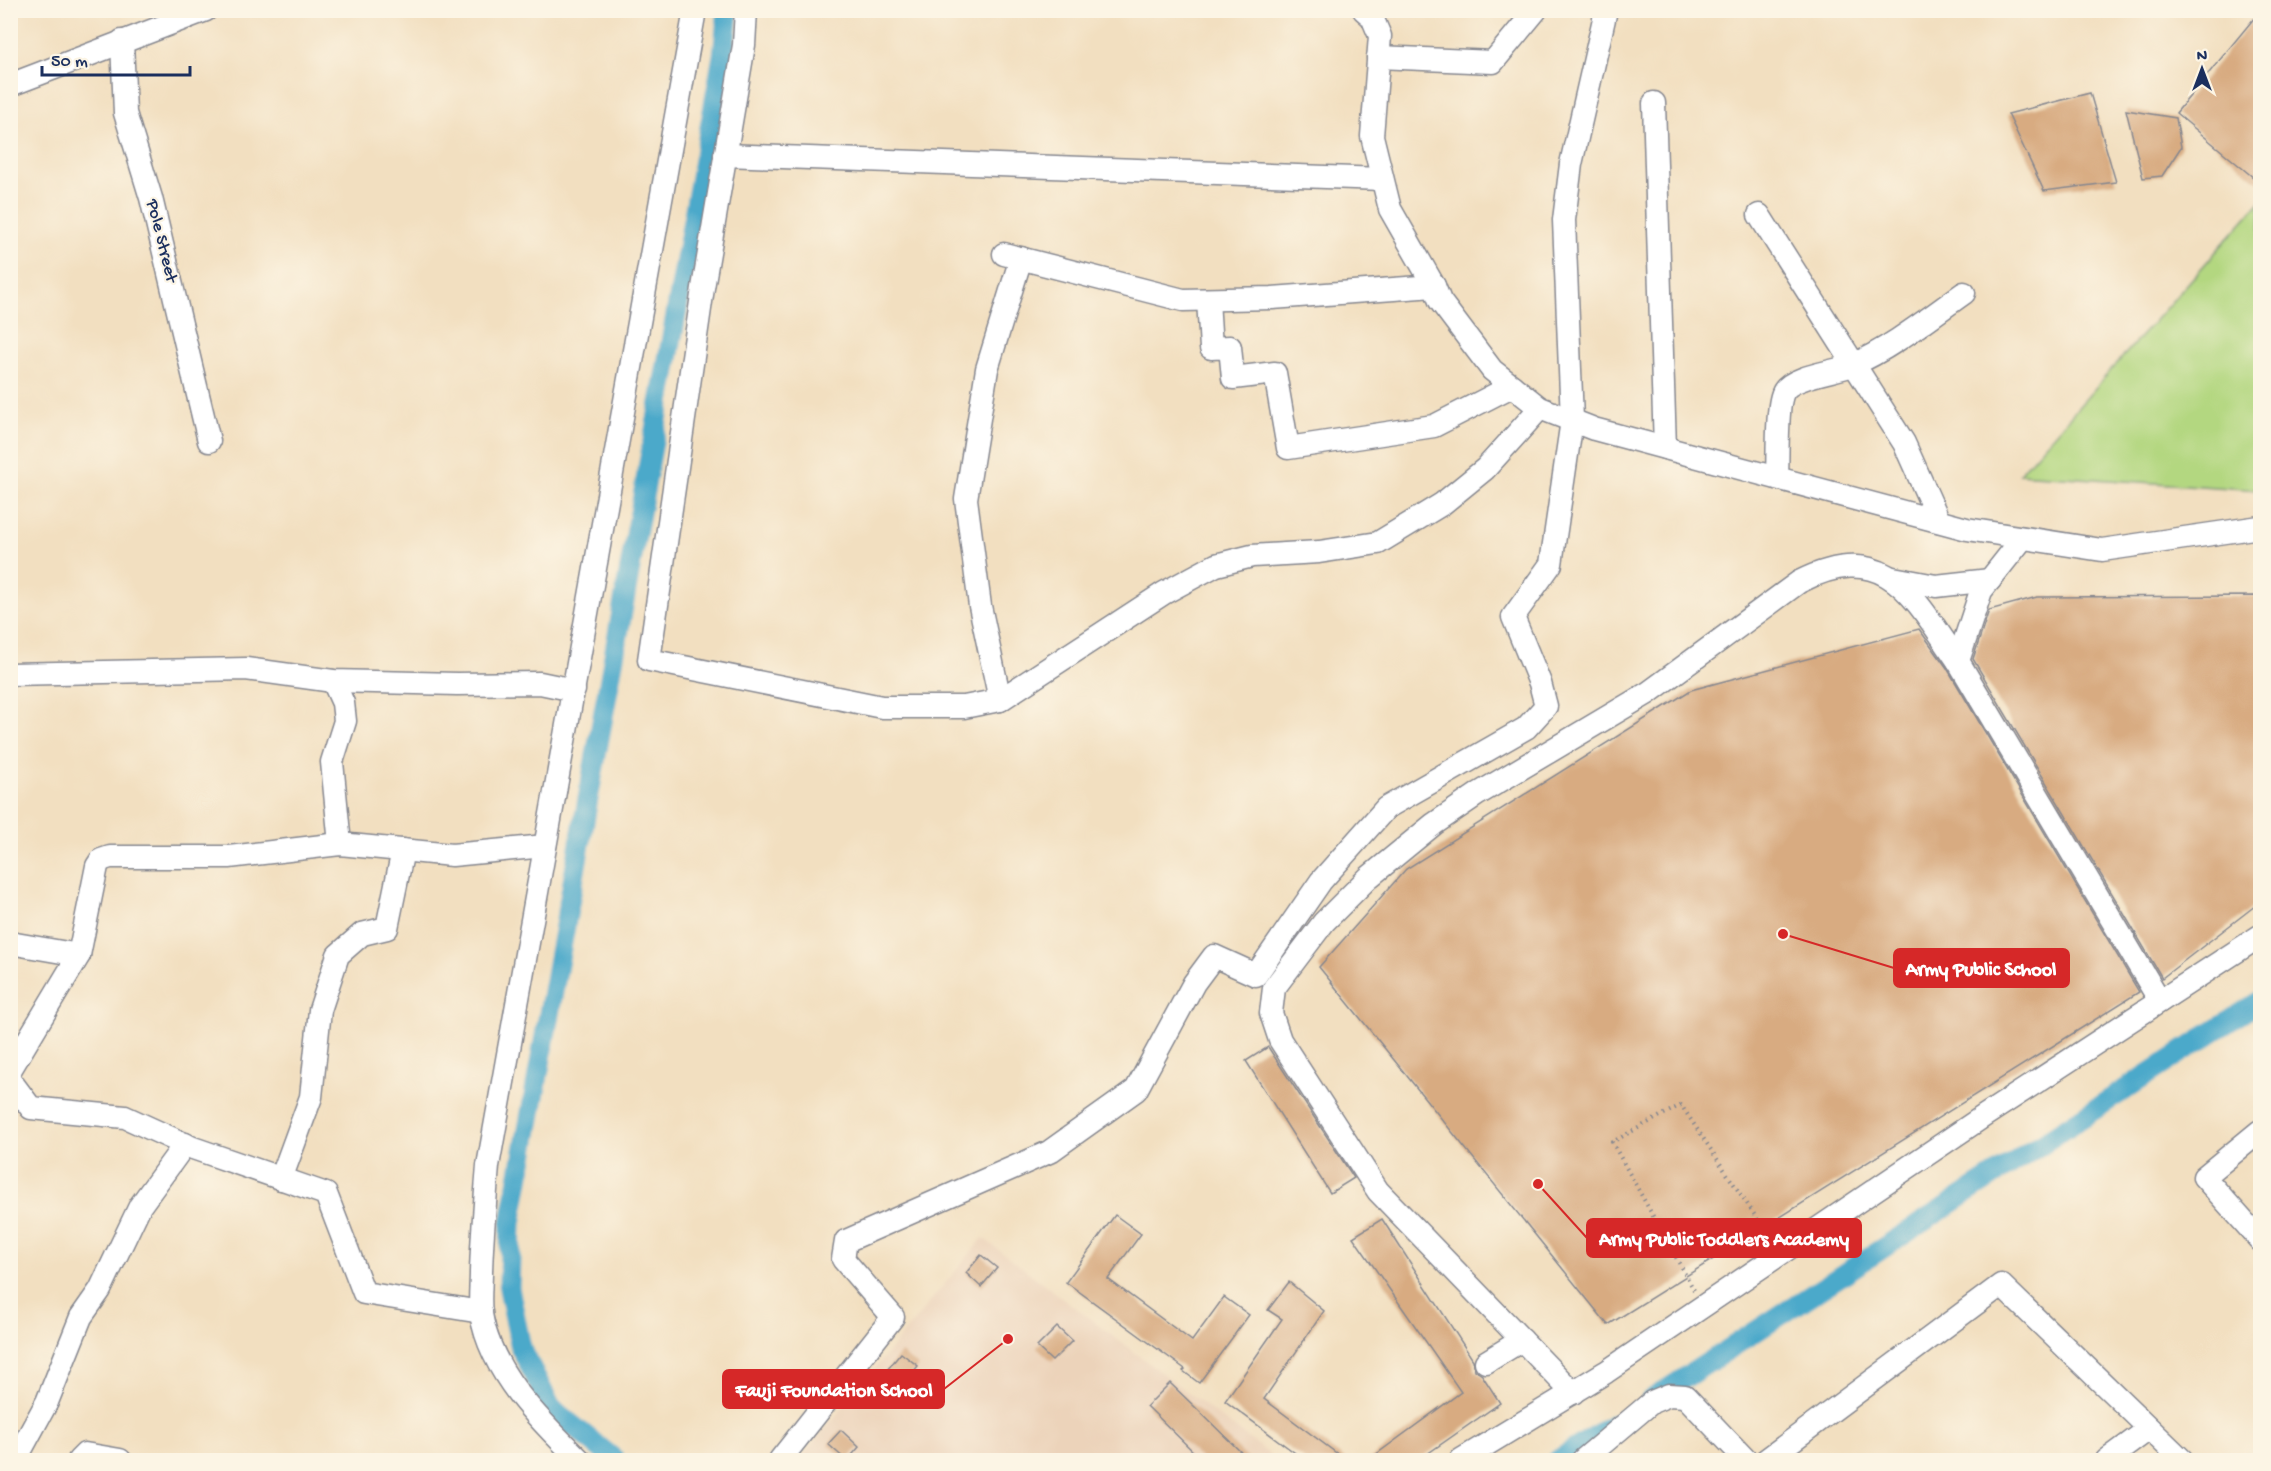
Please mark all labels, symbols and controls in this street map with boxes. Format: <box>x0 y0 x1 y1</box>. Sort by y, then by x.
scale bar <box>42 39 190 77</box>
north arrow <box>2172 39 2232 99</box>
text: N <box>2197 48 2208 67</box>
text: 50 m <box>51 52 88 73</box>
street label: Pole Street <box>140 196 182 286</box>
callout: Army Public School <box>1894 949 2069 987</box>
text: Army Public School <box>1905 960 2057 983</box>
callout: Army Public Toddlers Academy <box>1587 1219 1861 1257</box>
text: Army Public Toddlers Academy <box>1598 1230 1849 1253</box>
callout: Fauji Foundation School <box>723 1370 944 1408</box>
text: Fauji Foundation School <box>734 1381 933 1404</box>

